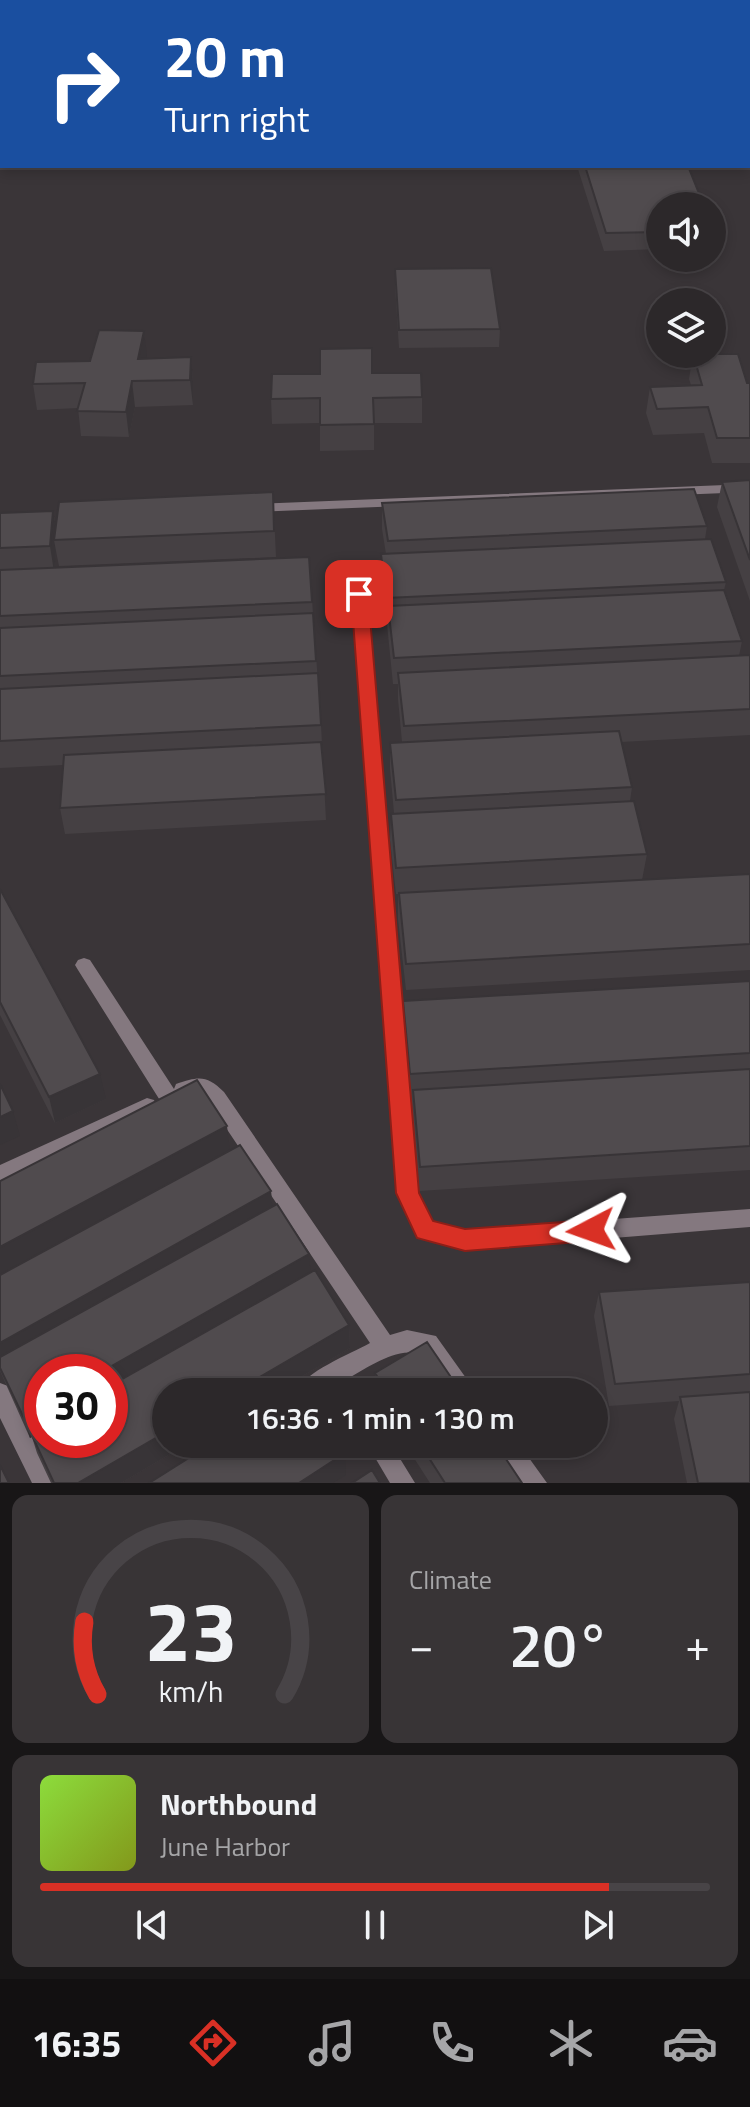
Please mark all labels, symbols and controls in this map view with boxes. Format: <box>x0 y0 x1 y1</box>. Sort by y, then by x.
text: 20 m <box>164 14 286 99</box>
icon: right <box>32 32 136 136</box>
text: Turn right <box>164 91 309 146</box>
map controls <box>646 192 726 368</box>
button: sound <box>646 192 726 272</box>
button: layers <box>646 288 726 368</box>
pin <box>325 560 393 628</box>
icon: arrive <box>337 572 381 616</box>
position arrow <box>549 1188 633 1272</box>
speed limit sign: 30 <box>24 1354 128 1458</box>
text: 16:36 · 1 min · 130 m <box>245 1395 515 1441</box>
text: Climate <box>409 1560 492 1599</box>
text: 23 <box>144 1567 237 1693</box>
text: 20° <box>509 1599 610 1690</box>
text: − <box>409 1611 434 1678</box>
text: + <box>685 1611 710 1678</box>
text: km/h <box>158 1670 223 1713</box>
text: Northbound <box>160 1781 317 1827</box>
text: June Harbor <box>160 1827 290 1866</box>
icon: previous <box>130 1903 174 1947</box>
icon: pause <box>353 1903 397 1947</box>
icon: next <box>576 1903 620 1947</box>
icon: directions <box>185 2015 241 2071</box>
icon: music <box>304 2015 360 2071</box>
icon: phone <box>424 2015 480 2071</box>
icon: climate <box>543 2015 599 2071</box>
icon: car <box>662 2015 718 2071</box>
text: 16:35 <box>32 2016 122 2071</box>

